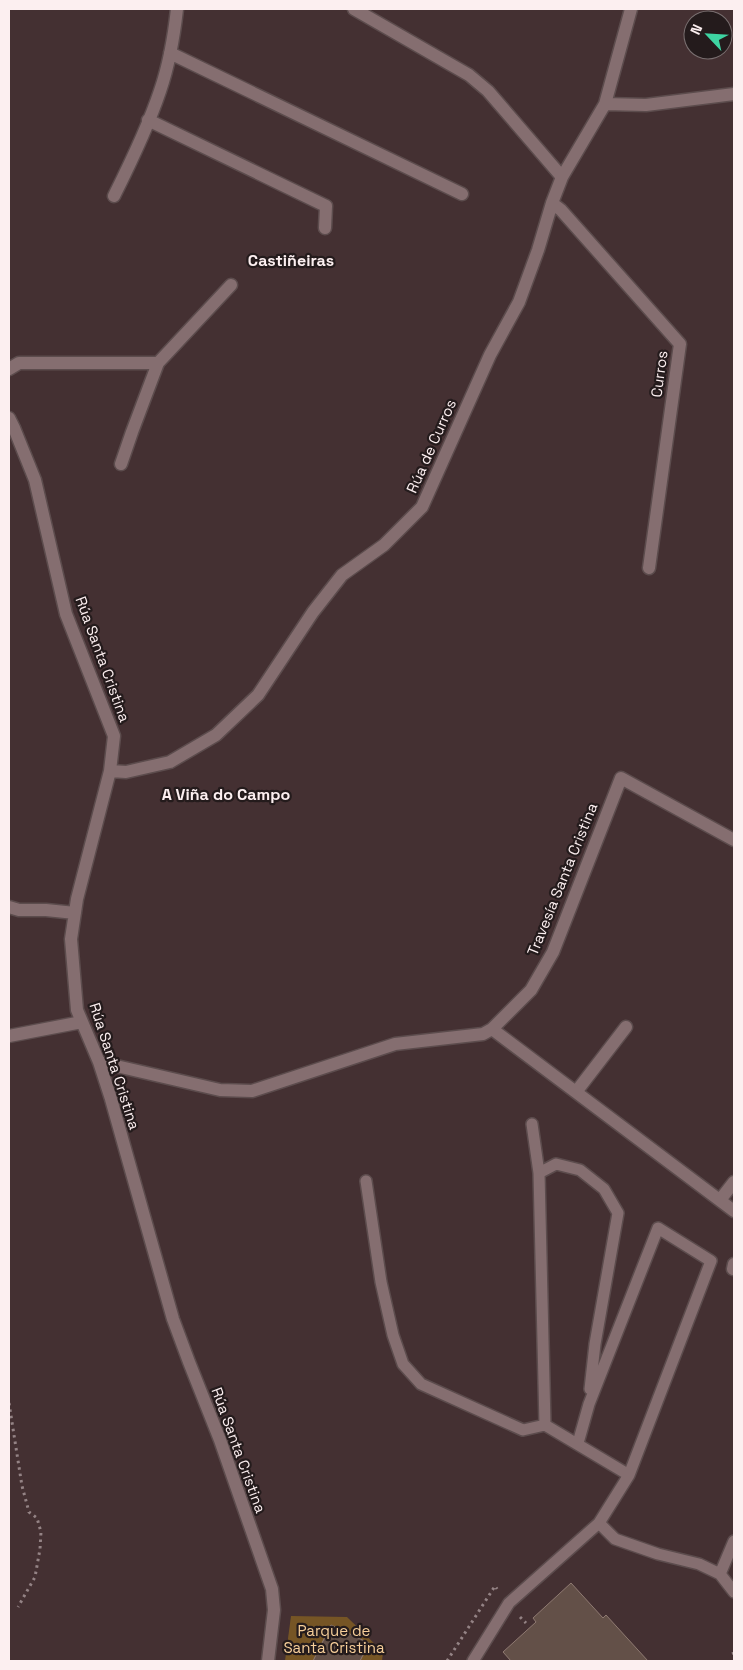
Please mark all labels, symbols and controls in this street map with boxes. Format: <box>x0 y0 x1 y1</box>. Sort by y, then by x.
north arrow <box>683 10 733 60</box>
text: N <box>686 21 706 38</box>
district label: Castiñeiras <box>248 250 334 271</box>
street label: Curros <box>646 349 672 399</box>
street label: Rúa de Curros <box>402 396 460 496</box>
street label: Rúa Santa Cristina <box>71 594 135 725</box>
district label: A Viña do Campo <box>162 784 290 805</box>
street label: Travesía Santa Cristina <box>523 799 602 958</box>
street label: Rúa Santa Cristina <box>86 1000 145 1132</box>
street label: Rúa Santa Cristina <box>207 1385 271 1516</box>
park label: Parque de Santa Cristina <box>283 1621 385 1657</box>

